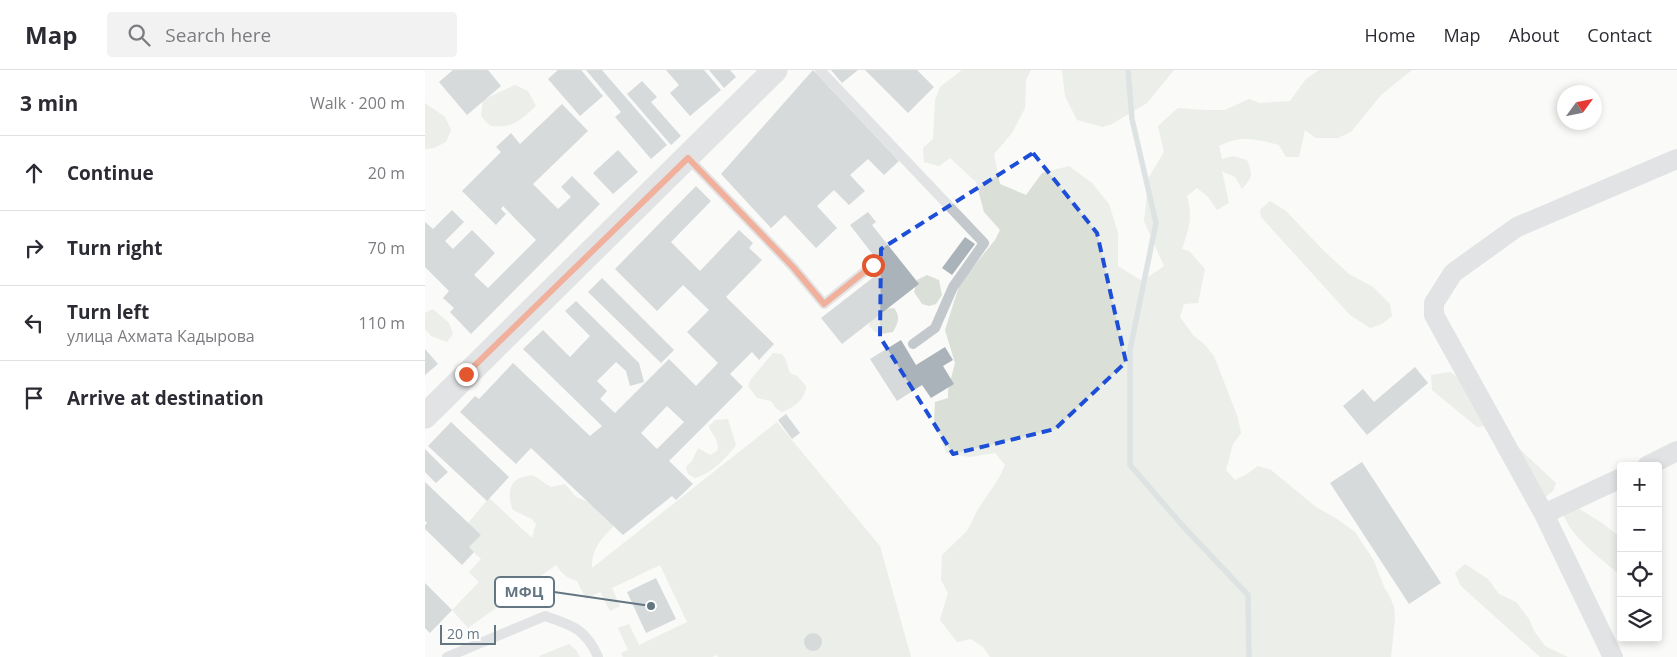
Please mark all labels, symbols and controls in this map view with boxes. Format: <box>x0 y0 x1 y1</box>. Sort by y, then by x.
search box <box>107 12 457 57</box>
text: Map <box>25 18 77 51</box>
icon: search <box>125 21 153 49</box>
text: Search here <box>165 22 271 48</box>
text: Home <box>1365 23 1415 47</box>
text: Map <box>1443 23 1481 47</box>
text: About <box>1509 23 1559 47</box>
text: Contact <box>1587 23 1652 47</box>
north arrow <box>1557 85 1602 130</box>
text: 3 min <box>20 89 78 117</box>
text: Walk · 200 m <box>310 92 405 114</box>
icon: ahead <box>20 159 48 187</box>
text: Continue <box>67 160 154 186</box>
text: 20 m <box>368 162 405 184</box>
icon: right <box>20 234 48 262</box>
text: Turn right <box>67 235 162 261</box>
text: 70 m <box>368 237 405 259</box>
route start <box>862 254 885 277</box>
text: Turn left <box>67 299 149 325</box>
icon: left <box>20 309 48 337</box>
text: 110 m <box>359 312 405 334</box>
text: улица Ахмата Кадырова <box>67 325 255 347</box>
route end <box>455 363 478 386</box>
icon: arrive <box>20 384 48 412</box>
text: Arrive at destination <box>67 385 264 411</box>
map controls <box>1617 462 1662 642</box>
button: + <box>1617 462 1662 507</box>
button: − <box>1617 507 1662 552</box>
button: locate <box>1617 552 1662 597</box>
callout: МФЦ <box>495 577 554 607</box>
text: МФЦ <box>505 581 544 601</box>
button: layers <box>1617 597 1662 642</box>
scale bar <box>440 622 496 645</box>
text: 20 m <box>447 624 480 643</box>

